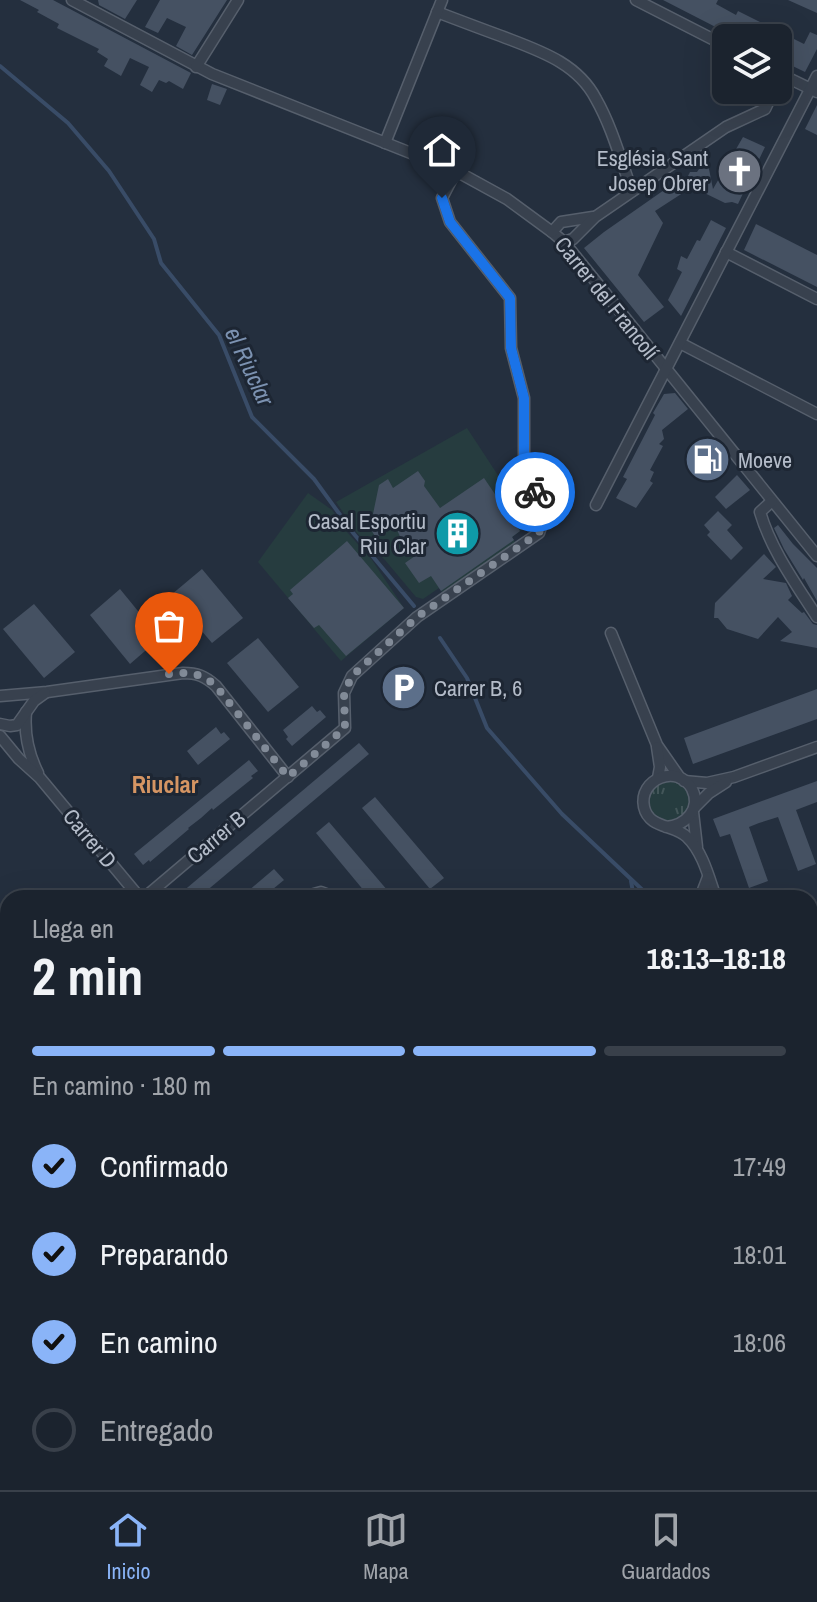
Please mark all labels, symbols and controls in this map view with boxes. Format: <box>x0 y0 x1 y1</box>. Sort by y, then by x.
map controls <box>712 24 792 104</box>
button: layers <box>712 24 792 104</box>
pin <box>408 116 476 198</box>
icon: home <box>420 128 464 172</box>
place label: Església Sant Josep Obrer <box>597 143 708 198</box>
church icon: Església Sant Josep Obrer <box>715 147 763 195</box>
street label: Carrer del Francolí <box>548 230 667 367</box>
water label: el Riuclar <box>218 322 283 412</box>
fuel station icon: Moeve <box>683 436 731 484</box>
place label: Moeve <box>738 445 792 475</box>
courier <box>495 452 575 532</box>
icon: bike <box>513 470 557 514</box>
place label: Casal Esportiu Riu Clar <box>308 506 426 561</box>
building icon: Casal Esportiu Riu Clar <box>433 510 481 558</box>
pin <box>135 592 203 674</box>
icon: bag <box>147 604 191 648</box>
parking icon: Carrer B, 6 <box>379 664 427 712</box>
place label: Carrer B, 6 <box>434 673 522 703</box>
district label: Riuclar <box>132 768 199 800</box>
street label: Carrer D <box>56 802 124 874</box>
street label: Carrer B <box>180 804 252 870</box>
text: Llega en <box>32 911 114 946</box>
text: 18:13–18:18 <box>647 938 786 978</box>
text: 2 min <box>32 941 143 1011</box>
text: En camino · 180 m <box>32 1068 211 1103</box>
icon: check <box>32 1144 76 1188</box>
text: Confirmado <box>100 1146 229 1186</box>
text: 17:49 <box>733 1149 786 1184</box>
icon: check <box>32 1232 76 1276</box>
text: Preparando <box>100 1234 229 1274</box>
text: 18:01 <box>733 1237 786 1272</box>
icon: check <box>32 1320 76 1364</box>
text: En camino <box>100 1322 218 1362</box>
text: 18:06 <box>733 1325 786 1360</box>
text: Entregado <box>100 1410 214 1450</box>
tab: Inicio <box>106 1508 151 1586</box>
tab: Mapa <box>363 1508 408 1586</box>
tab: Guardados <box>621 1508 711 1586</box>

